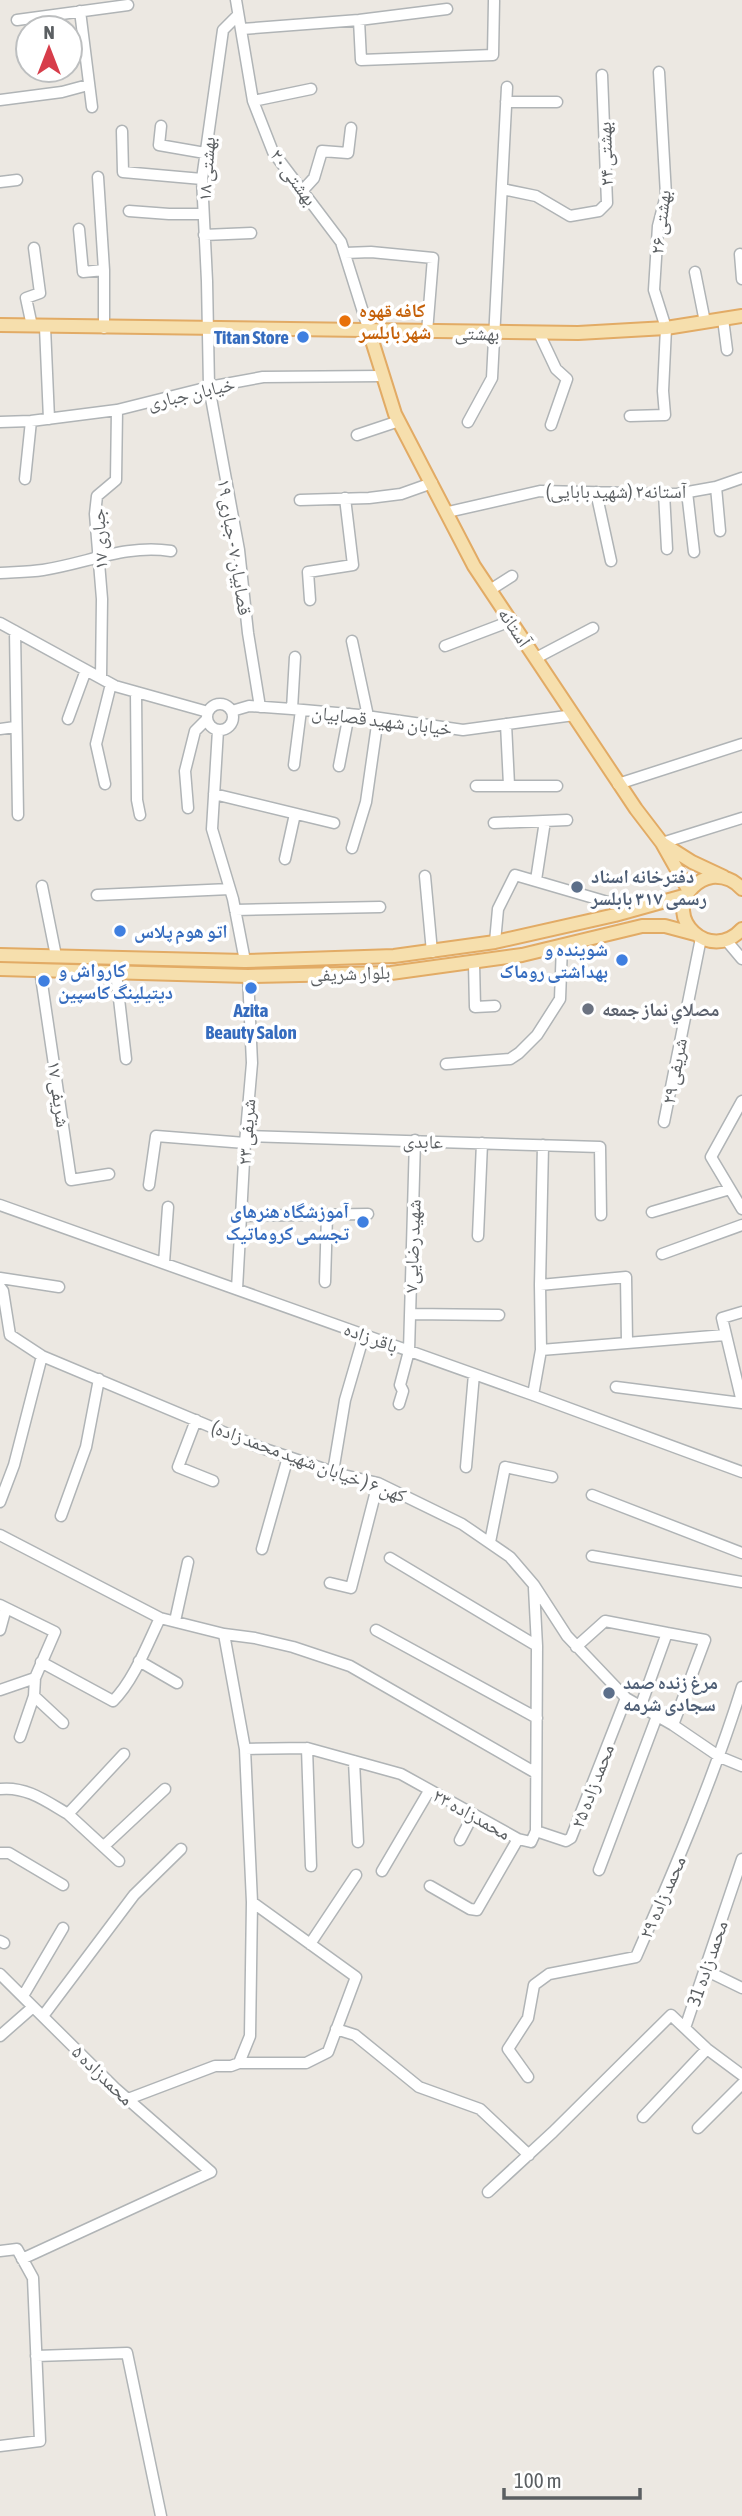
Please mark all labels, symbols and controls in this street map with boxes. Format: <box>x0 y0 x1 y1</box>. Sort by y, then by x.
north arrow <box>14 14 84 84</box>
text: N <box>43 21 55 43</box>
street label: بهشتی ۲۴ <box>593 121 618 187</box>
street label: بهشتی ۱۸ <box>193 136 220 202</box>
street label: بهشتی ۲۰ <box>265 144 322 210</box>
street label: بهشتی ۲۶ <box>645 189 676 256</box>
place label: کافه قهوه شهر بابلسر <box>358 299 431 344</box>
marker: کافه قهوه شهر بابلسر <box>337 313 353 329</box>
street label: بهشتی <box>454 322 500 345</box>
place label: Titan Store <box>214 326 289 348</box>
marker: Titan Store <box>295 329 311 345</box>
street label: خیابان جباری <box>145 372 237 415</box>
street label: قصابيان ۷ - جباری ۱۹ <box>212 477 257 617</box>
street label: آستانه۲ (شهید بابایی) <box>546 480 687 503</box>
street label: جباری ۱۷ <box>86 508 113 570</box>
street label: آستانه <box>494 603 537 652</box>
street label: خیابان شهید قصابیان <box>310 700 453 741</box>
place label: دفترخانه اسناد رسمی ۳۱۷ بابلسر <box>590 865 707 910</box>
marker: دفترخانه اسناد رسمی ۳۱۷ بابلسر <box>569 879 585 895</box>
place label: اتو هوم پلاس <box>134 920 228 945</box>
marker: اتو هوم پلاس <box>112 923 128 939</box>
place label: شوینده و بهداشتی روماک <box>500 938 608 983</box>
marker: شوینده و بهداشتی روماک <box>614 952 630 968</box>
place label: کارواش و دیتیلینگ کاسپین <box>58 959 173 1004</box>
street label: بلوار شریفی <box>309 961 391 986</box>
marker: کارواش و دیتیلینگ کاسپین <box>36 973 52 989</box>
marker: Azita Beauty Salon <box>243 980 259 996</box>
place label: مصلاي نماز جمعه <box>602 998 720 1025</box>
place label: Azita Beauty Salon <box>205 999 297 1043</box>
marker: مصلاي نماز جمعه <box>580 1001 596 1017</box>
street label: شریفی ۲۹ <box>657 1036 692 1106</box>
street label: شریفی ۱۷ <box>42 1059 75 1129</box>
street label: شریفی ۲۳ <box>233 1098 260 1166</box>
street label: عابدی <box>402 1129 444 1154</box>
street label: شهید رضایی۷ <box>399 1199 426 1293</box>
place label: آموزشگاه هنرهای تجسمی کروماتیک <box>225 1200 350 1245</box>
marker: آموزشگاه هنرهای تجسمی کروماتیک <box>355 1214 371 1230</box>
street label: باقر زاده <box>341 1317 401 1358</box>
street label: کهن ۶ ( خیابان شهید محمد زاده) <box>208 1415 409 1507</box>
place label: مرغ زنده صمد سجادی شرمه <box>623 1671 718 1716</box>
marker: مرغ زنده صمد سجادی شرمه <box>601 1685 617 1701</box>
street label: محمد زاده ۲۵ <box>566 1741 619 1831</box>
street label: محمدزاده ۲۳ <box>429 1784 515 1845</box>
street label: محمد زاده ۲۹ <box>634 1852 691 1942</box>
street label: محمد زاده 31 <box>682 1917 733 2009</box>
street label: محمدزاده ۵ <box>67 2040 138 2110</box>
scale bar <box>504 2456 640 2500</box>
text: 100 m <box>514 2468 562 2492</box>

